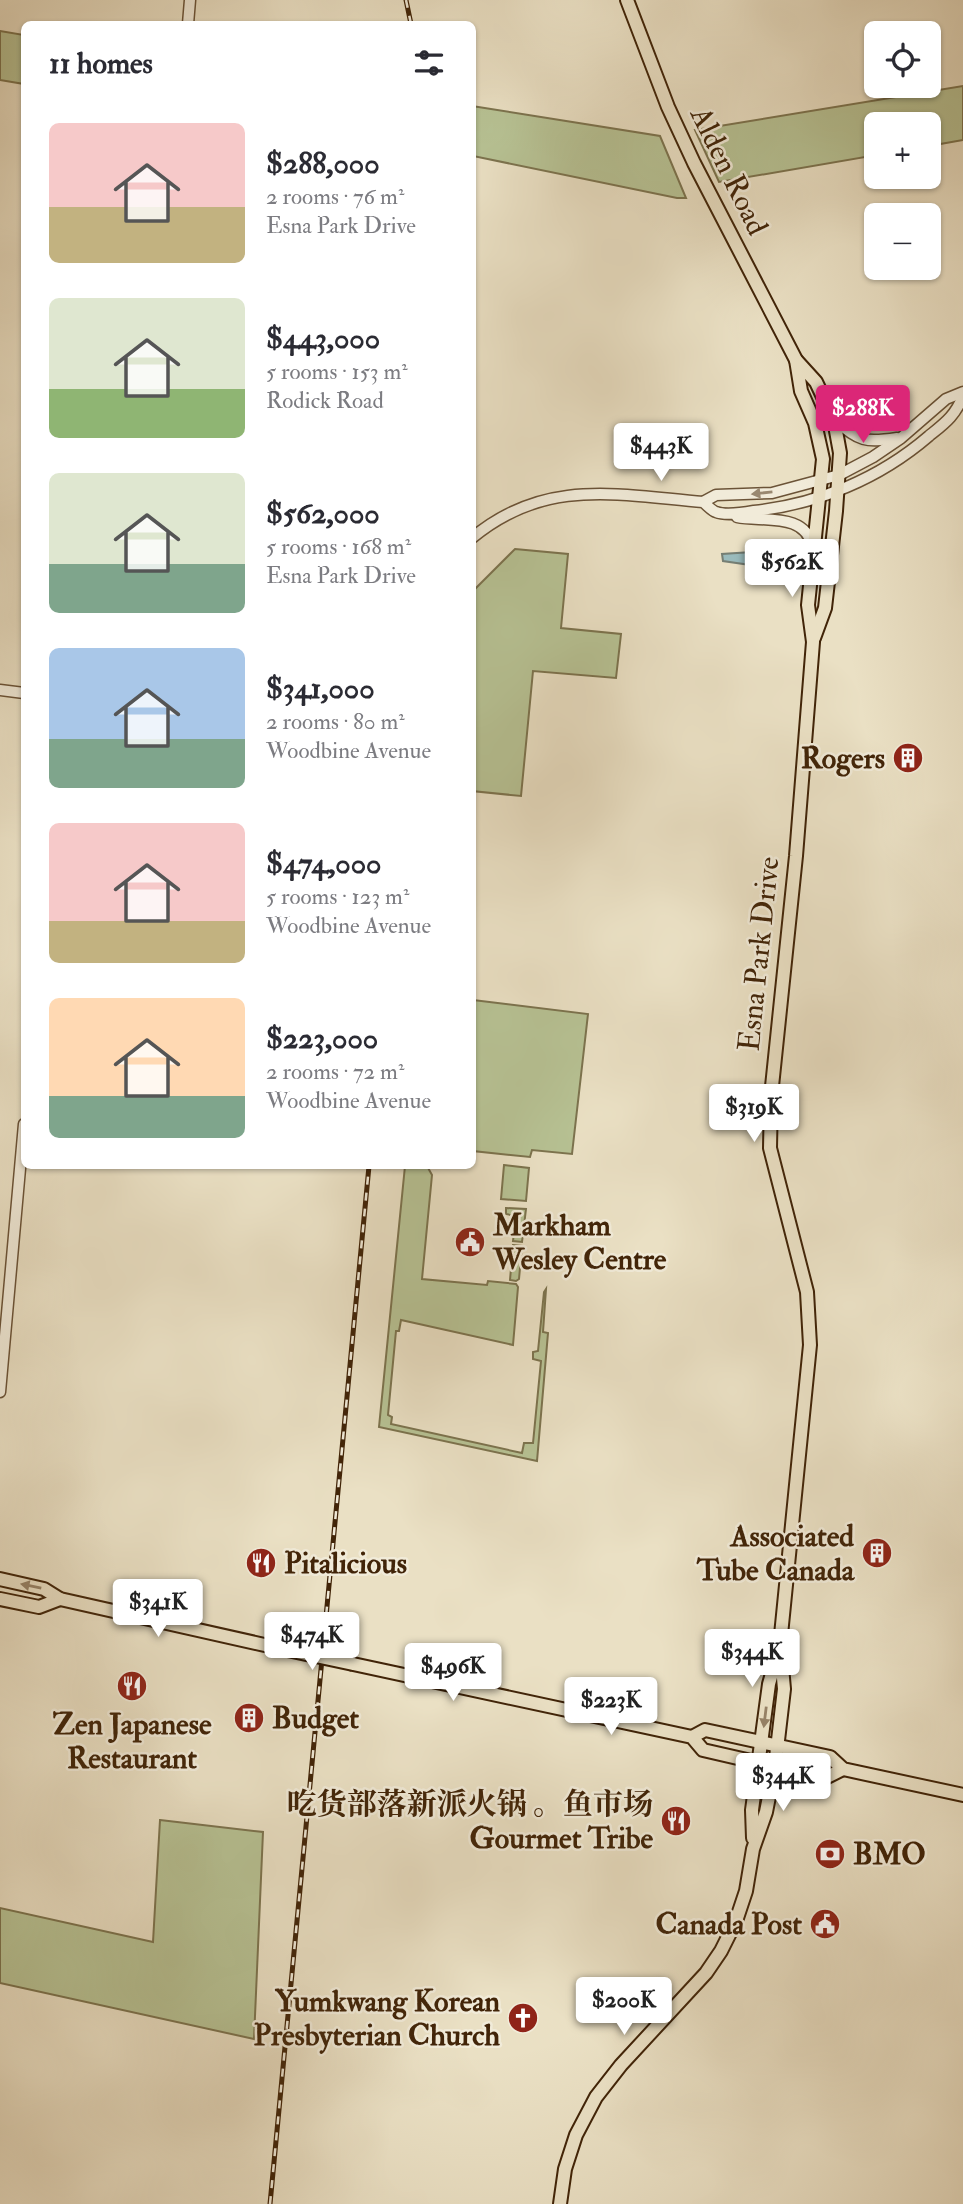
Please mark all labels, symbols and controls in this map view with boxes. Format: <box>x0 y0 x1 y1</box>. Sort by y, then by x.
map controls <box>864 21 941 280</box>
button: locate <box>864 21 941 98</box>
icon: filters <box>410 44 448 82</box>
text: 11 homes <box>49 45 153 82</box>
street label: Alden Road <box>682 100 776 242</box>
button: + <box>864 112 941 189</box>
text: $288,000 <box>266 145 380 182</box>
icon: home <box>105 151 189 235</box>
text: 2 rooms · 76 m² <box>266 182 404 211</box>
button: − <box>864 203 941 280</box>
text: Esna Park Drive <box>266 211 416 240</box>
text: $443,000 <box>266 320 380 357</box>
icon: home <box>105 326 189 410</box>
text: 5 rooms · 153 m² <box>266 357 408 386</box>
text: Rodick Road <box>266 386 384 415</box>
pin: $288K <box>814 386 912 445</box>
text: $288K <box>832 393 894 422</box>
pin: $443K <box>612 424 710 483</box>
text: $443K <box>630 431 692 460</box>
one-way arrow <box>751 488 773 499</box>
text: $562,000 <box>266 495 380 532</box>
icon: home <box>105 501 189 585</box>
text: 5 rooms · 168 m² <box>266 532 411 561</box>
pin: $562K <box>743 540 841 599</box>
text: $562K <box>761 547 823 576</box>
text: Esna Park Drive <box>266 561 416 590</box>
text: $341,000 <box>266 670 375 707</box>
icon: home <box>105 676 189 760</box>
text: 2 rooms · 80 m² <box>266 707 405 736</box>
text: Woodbine Avenue <box>266 736 431 765</box>
place label: Rogers <box>801 740 885 777</box>
building icon: Rogers <box>891 741 925 775</box>
text: $474,000 <box>266 845 382 882</box>
icon: home <box>105 851 189 935</box>
street label: Esna Park Drive <box>730 855 788 1053</box>
text: 5 rooms · 123 m² <box>266 882 409 911</box>
text: Woodbine Avenue <box>266 911 431 940</box>
text: $223,000 <box>266 1020 378 1057</box>
icon: home <box>105 1026 189 1110</box>
text: 2 rooms · 72 m² <box>266 1057 404 1086</box>
pin: $319K <box>705 1084 803 1144</box>
text: Woodbine Avenue <box>266 1086 431 1115</box>
text: $319K <box>725 1092 783 1121</box>
place label: Markham Wesley Centre <box>492 1207 667 1278</box>
public building icon: Markham Wesley Centre <box>453 1225 487 1259</box>
place label: Associated Tube Canada <box>696 1518 856 1589</box>
building icon: Associated Tube Canada <box>860 1536 894 1570</box>
place label: Pitalicious <box>284 1545 407 1582</box>
restaurant icon: Pitalicious <box>244 1546 278 1580</box>
pin: $341K <box>109 1580 207 1639</box>
one-way arrow <box>20 1581 42 1592</box>
text: $341K <box>129 1587 187 1616</box>
pin: $474K <box>263 1612 361 1672</box>
text: $474K <box>280 1620 344 1649</box>
pin: $344K <box>703 1630 801 1689</box>
text: $344K <box>721 1637 783 1666</box>
pin: $496K <box>404 1644 502 1703</box>
text: $496K <box>421 1651 485 1680</box>
restaurant icon: Zen Japanese Restaurant <box>115 1669 149 1703</box>
pin: $223K <box>562 1678 660 1737</box>
text: $223K <box>580 1685 642 1714</box>
place label: Budget <box>272 1700 359 1737</box>
building icon: Budget <box>232 1701 266 1735</box>
place label: Zen Japanese Restaurant <box>53 1706 212 1777</box>
one-way arrow <box>760 1706 771 1728</box>
pin: $344K <box>734 1754 832 1813</box>
text: $344K <box>752 1761 814 1790</box>
place label: 吃货部落新派火锅 。鱼市场 Gourmet Tribe <box>287 1786 653 1857</box>
restaurant icon: 吃货部落新派火锅 。鱼市场 Gourmet Tribe <box>659 1804 693 1838</box>
place label: BMO <box>853 1836 926 1873</box>
bank icon: BMO <box>813 1837 847 1871</box>
place label: Canada Post <box>655 1906 802 1943</box>
public building icon: Canada Post <box>808 1907 842 1941</box>
pin: $200K <box>575 1978 673 2037</box>
place label: Yumkwang Korean Presbyterian Church <box>254 1983 501 2054</box>
text: $200K <box>592 1985 656 2014</box>
church icon: Yumkwang Korean Presbyterian Church <box>506 2001 540 2035</box>

